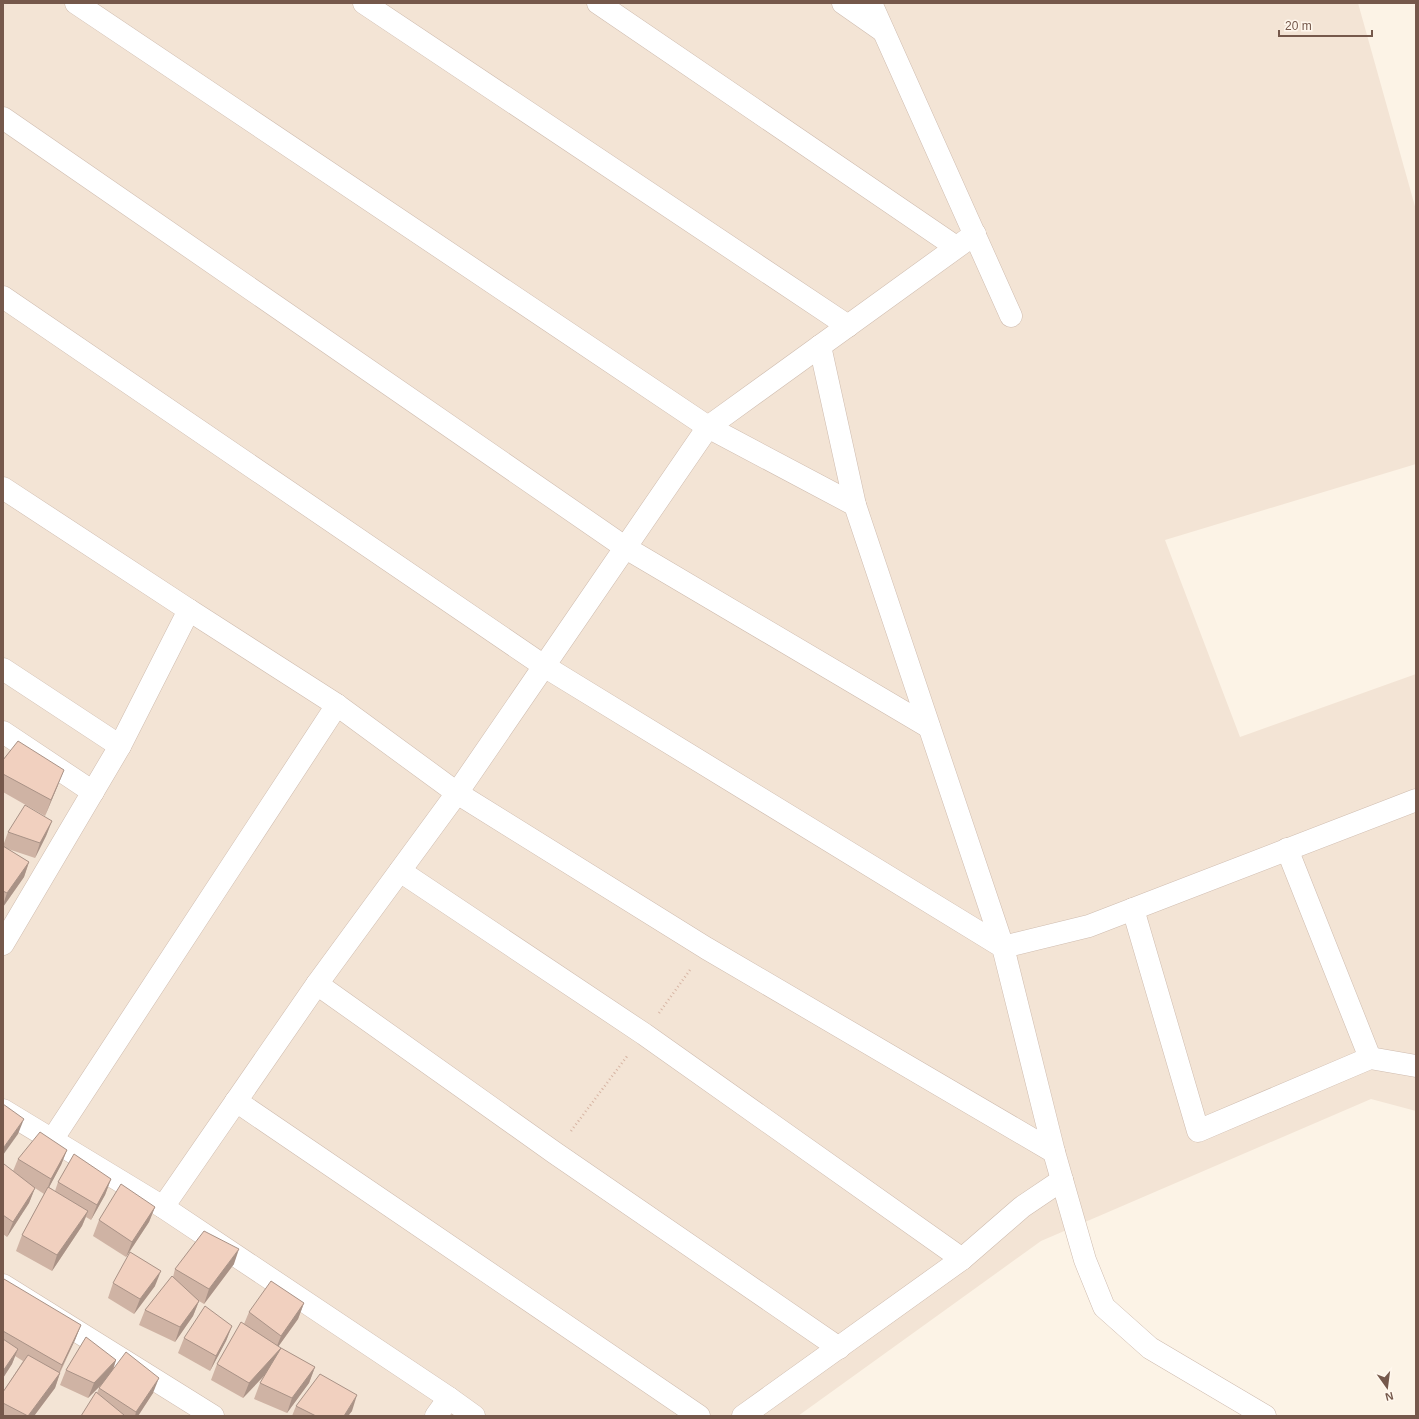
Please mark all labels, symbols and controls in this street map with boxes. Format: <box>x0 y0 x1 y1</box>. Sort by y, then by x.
scale bar <box>1279 12 1372 38</box>
text: 20 m <box>1285 19 1312 33</box>
north arrow <box>1367 1367 1407 1407</box>
text: N <box>1384 1390 1395 1403</box>

